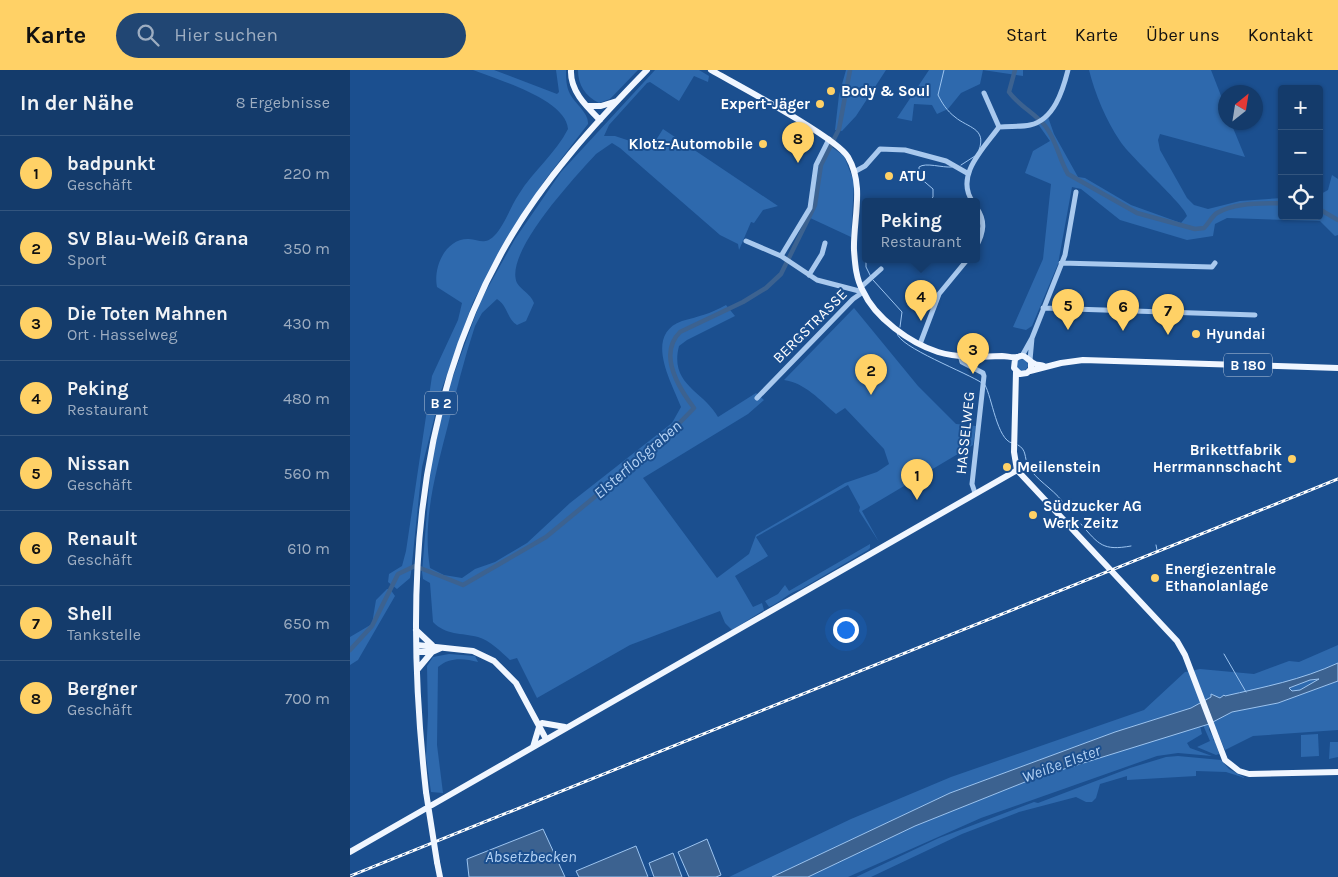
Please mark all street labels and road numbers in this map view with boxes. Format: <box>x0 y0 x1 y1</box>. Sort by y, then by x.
street label: BERGSTRASSE <box>769 285 851 367</box>
road number: B 180 <box>1224 354 1272 376</box>
street label: HASSELWEG <box>952 391 978 475</box>
road number: B 2 <box>425 392 457 414</box>

